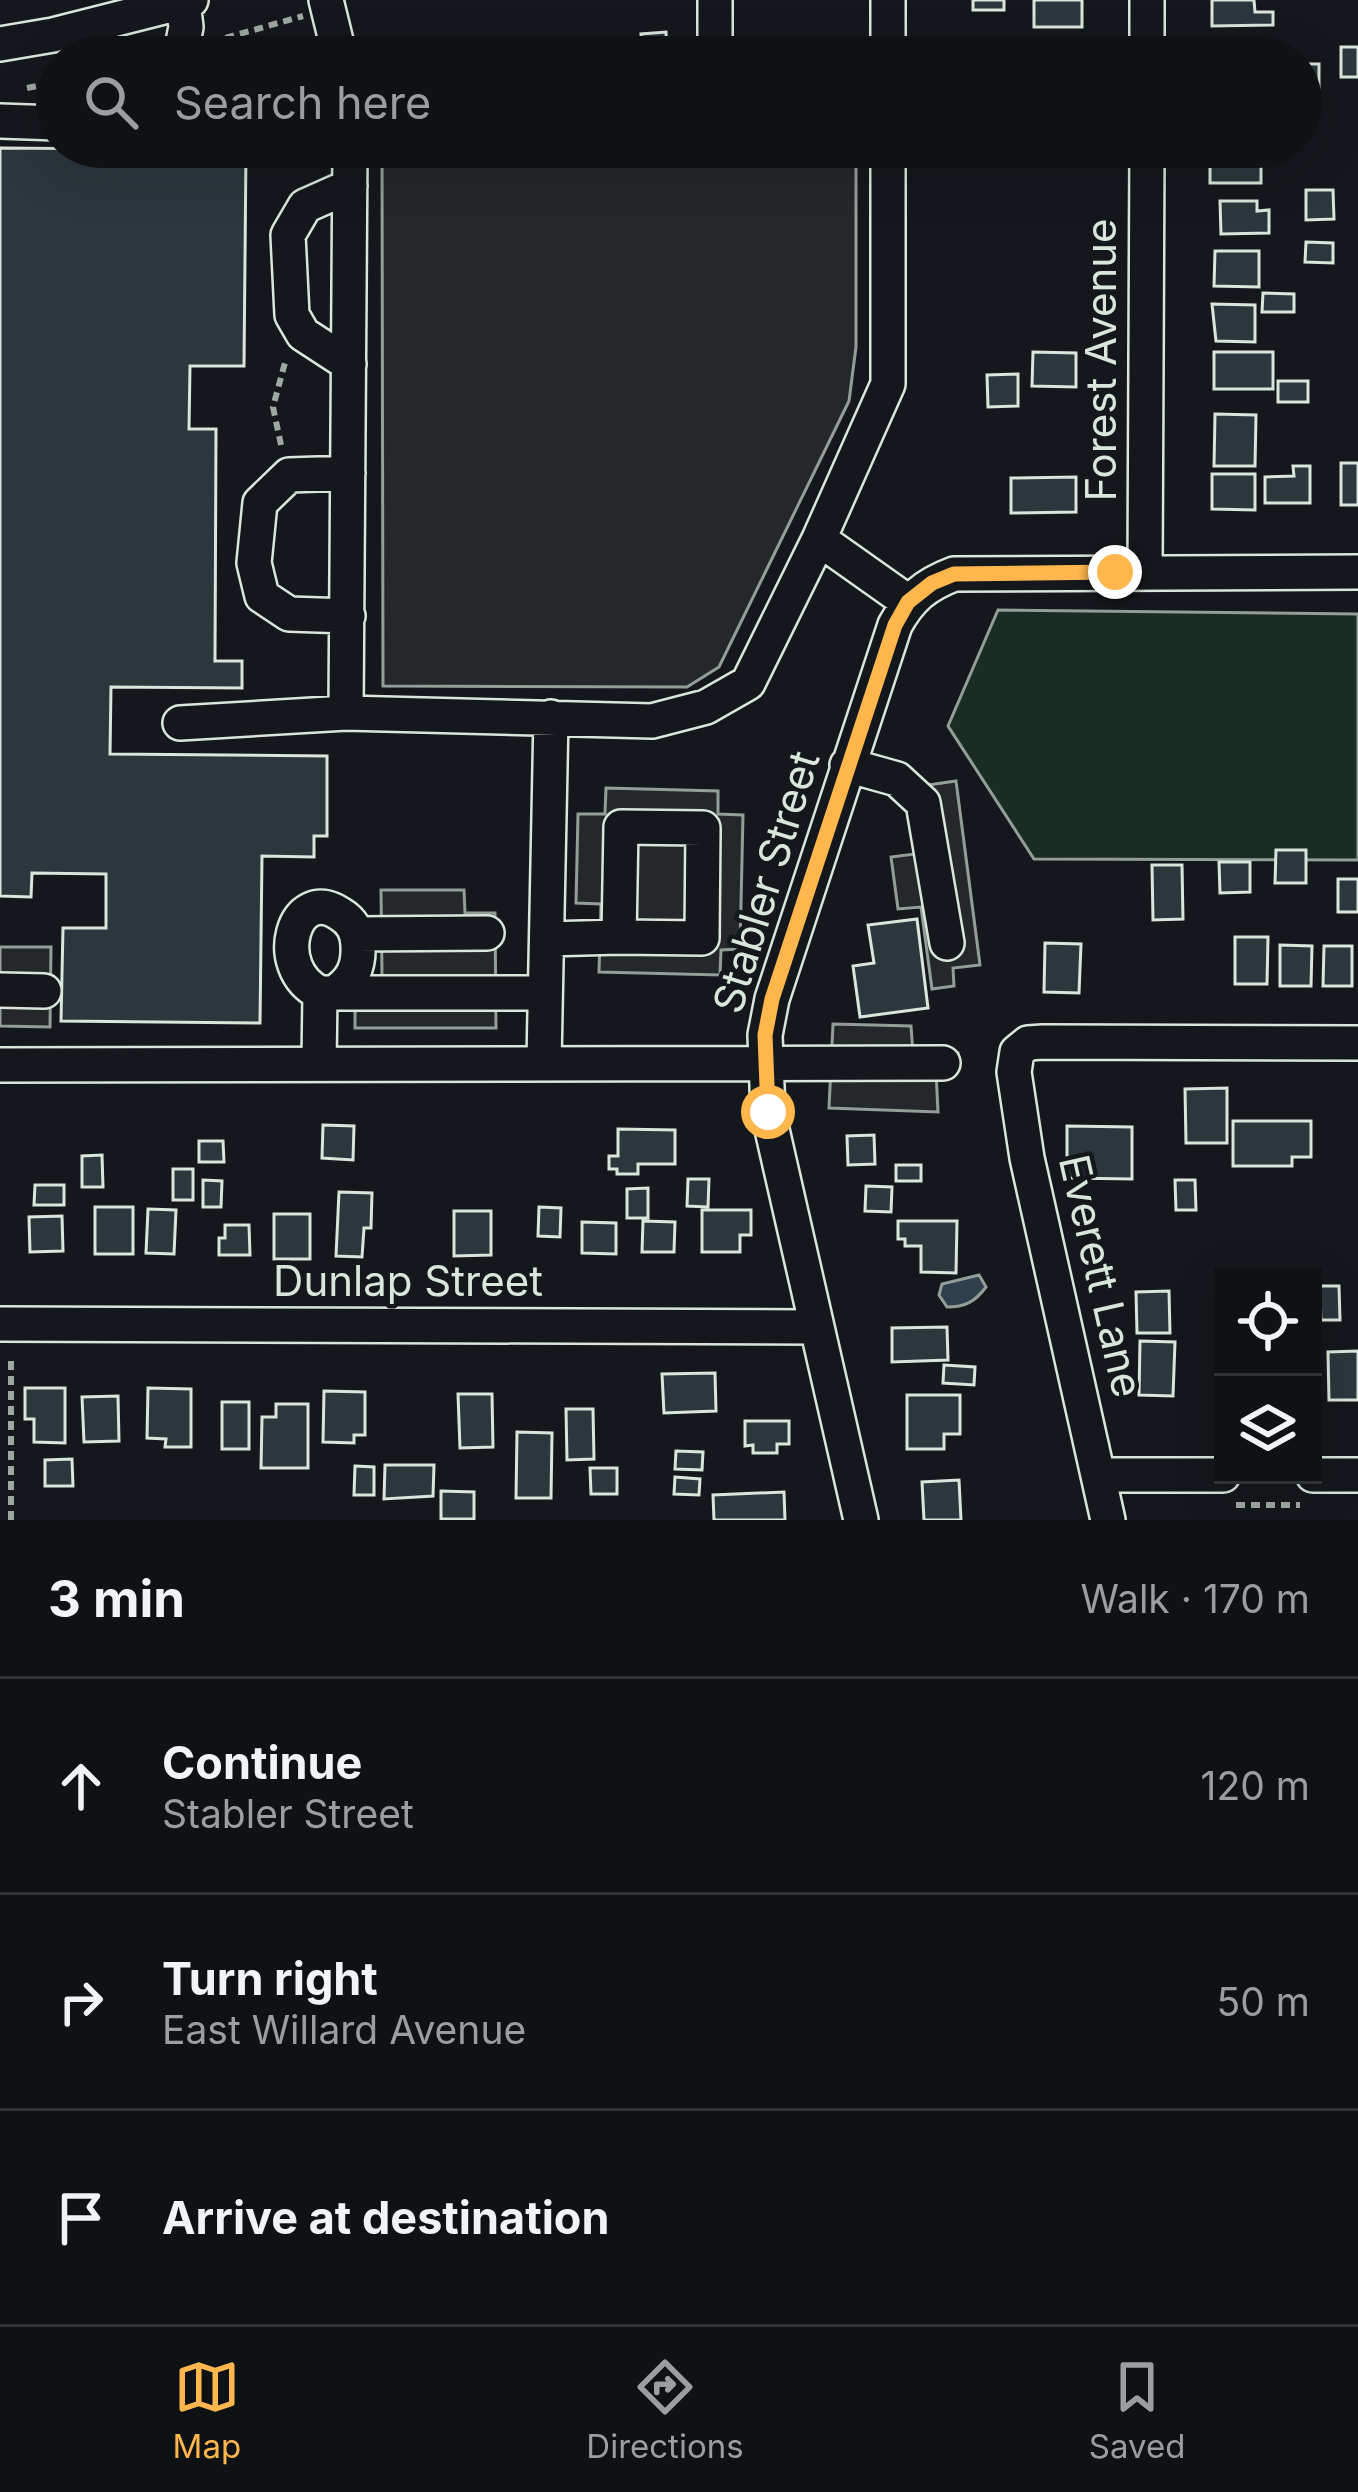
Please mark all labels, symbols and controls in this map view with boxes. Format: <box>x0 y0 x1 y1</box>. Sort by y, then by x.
search box <box>36 36 1322 168</box>
icon: search <box>78 69 144 135</box>
text: Search here <box>174 75 431 130</box>
street label: Forest Avenue <box>1075 218 1126 502</box>
route end <box>1088 545 1142 599</box>
street label: Stabler Street <box>702 745 830 1019</box>
route start <box>741 1085 795 1139</box>
street label: Everett Lane <box>1049 1150 1154 1402</box>
street label: Dunlap Street <box>273 1255 543 1306</box>
map controls <box>1214 1268 1322 1484</box>
button: locate <box>1214 1268 1322 1376</box>
button: layers <box>1214 1376 1322 1484</box>
text: 3 min <box>48 1568 185 1629</box>
text: Walk · 170 m <box>1081 1575 1310 1622</box>
text: Continue <box>162 1735 362 1790</box>
icon: ahead <box>48 1753 114 1819</box>
text: 120 m <box>1201 1762 1310 1809</box>
text: Stabler Street <box>162 1790 414 1837</box>
text: Turn right <box>162 1951 378 2006</box>
icon: right <box>48 1969 114 2035</box>
text: 50 m <box>1217 1978 1310 2025</box>
text: East Willard Avenue <box>162 2006 526 2053</box>
icon: arrive <box>48 2185 114 2251</box>
text: Arrive at destination <box>162 2190 609 2245</box>
tab: Map <box>173 2354 241 2466</box>
tab: Directions <box>586 2354 744 2466</box>
tab: Saved <box>1089 2354 1185 2466</box>

